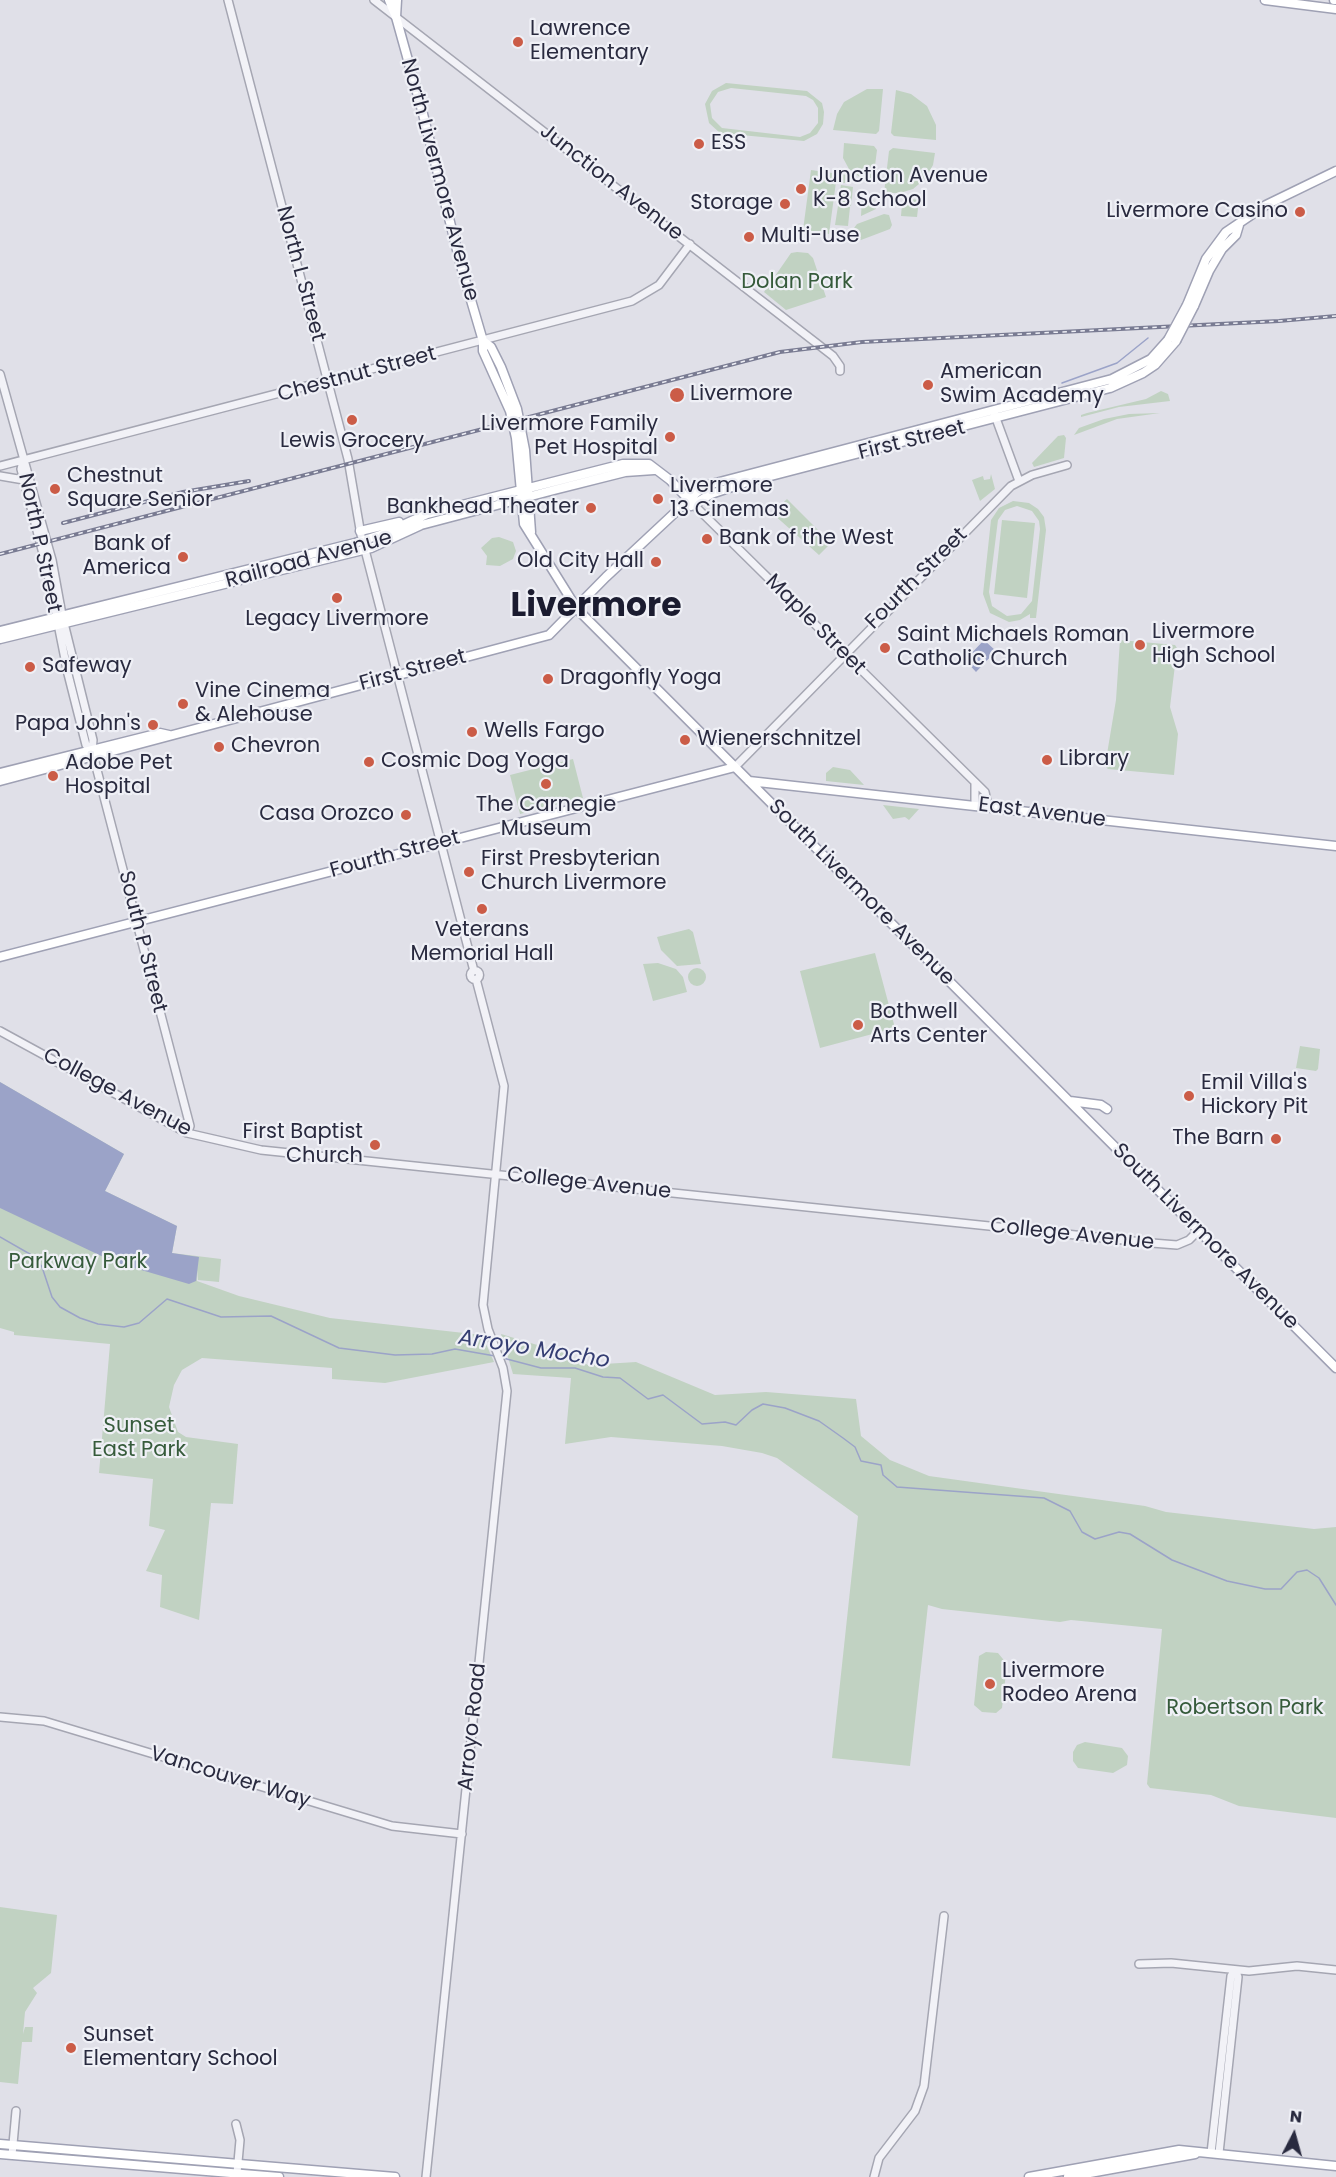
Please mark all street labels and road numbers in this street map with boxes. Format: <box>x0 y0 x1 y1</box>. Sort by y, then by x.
street label: North Livermore Avenue <box>394 56 484 304</box>
street label: Junction Avenue <box>534 119 688 247</box>
street label: North L Street <box>270 204 330 344</box>
street label: Chestnut Street <box>275 342 439 408</box>
street label: First Street <box>856 416 968 466</box>
street label: North P Street <box>12 471 66 615</box>
street label: Fourth Street <box>861 523 973 635</box>
street label: Railroad Avenue <box>223 526 395 594</box>
street label: Maple Street <box>760 570 870 680</box>
street label: First Street <box>357 645 469 697</box>
street label: East Avenue <box>977 793 1107 833</box>
street label: South Livermore Avenue <box>763 795 959 991</box>
street label: Fourth Street <box>327 826 463 884</box>
street label: South P Street <box>112 869 172 1015</box>
street label: College Avenue <box>38 1043 196 1143</box>
street label: South Livermore Avenue <box>1107 1139 1303 1335</box>
street label: College Avenue <box>506 1163 672 1205</box>
street label: College Avenue <box>989 1214 1155 1256</box>
street label: Arroyo Road <box>454 1662 492 1792</box>
street label: Vancouver Way <box>147 1742 313 1814</box>

